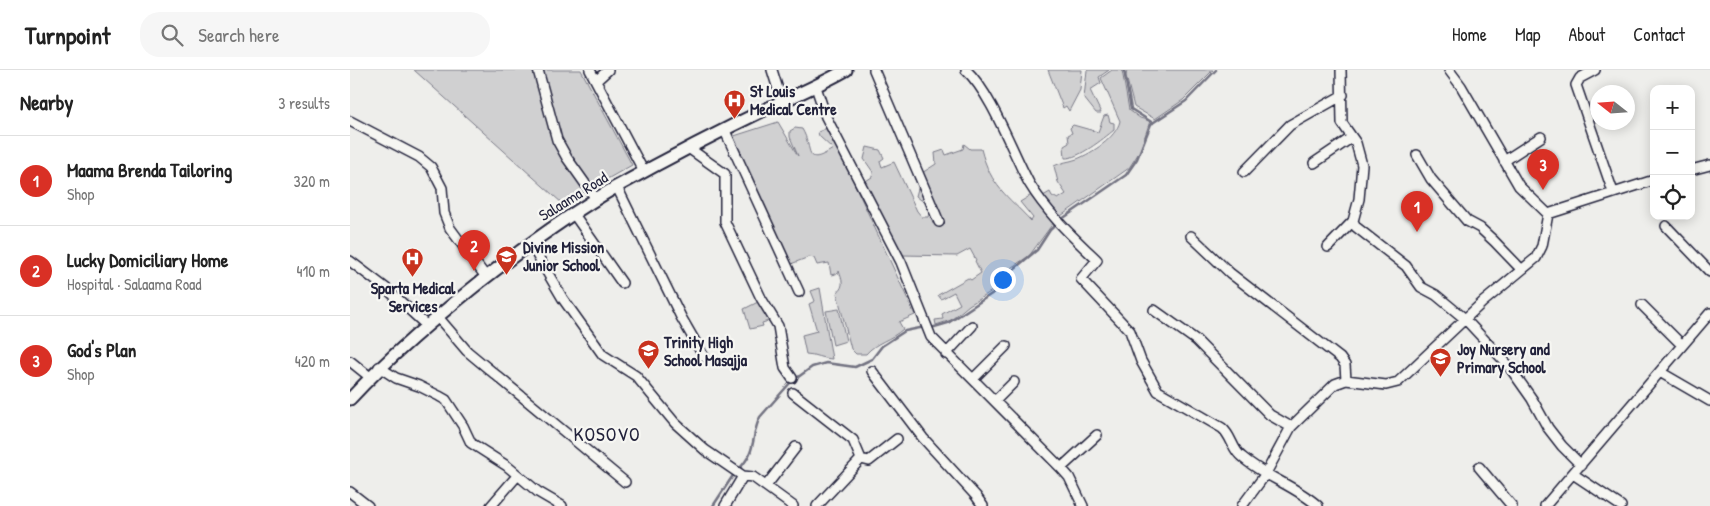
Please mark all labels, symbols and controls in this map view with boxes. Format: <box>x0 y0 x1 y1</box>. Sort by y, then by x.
search box <box>140 12 490 57</box>
text: Turnpoint <box>25 19 110 51</box>
icon: search <box>158 21 186 49</box>
text: Search here <box>198 22 280 48</box>
text: Home <box>1452 22 1487 47</box>
text: Map <box>1515 22 1540 47</box>
text: About <box>1568 22 1605 47</box>
text: Contact <box>1633 22 1685 47</box>
place label: St Louis Medical Centre <box>750 80 837 120</box>
north arrow <box>1590 85 1635 130</box>
map controls <box>1650 85 1695 220</box>
button: + <box>1650 85 1695 130</box>
text: Nearby <box>20 88 73 117</box>
hospital icon: St Louis Medical Centre <box>722 88 746 119</box>
text: 3 results <box>278 92 330 114</box>
button: − <box>1650 130 1695 175</box>
pin: 3 <box>1527 149 1559 190</box>
text: Maama Brenda Tailoring <box>67 157 232 183</box>
street label: Salaama Road <box>534 166 612 226</box>
text: 1 <box>33 170 39 192</box>
text: 320 m <box>294 170 330 192</box>
button: locate <box>1650 175 1695 220</box>
text: Shop <box>67 183 94 205</box>
pin: 1 <box>1401 191 1433 232</box>
pin: 2 <box>458 230 490 271</box>
place label: Divine Mission Junior School <box>523 236 604 276</box>
school or university icon: Divine Mission Junior School <box>495 244 519 275</box>
text: Lucky Domiciliary Home <box>67 247 228 273</box>
hospital icon: Sparta Medical Services <box>401 247 425 278</box>
text: 2 <box>32 260 40 282</box>
text: 410 m <box>296 260 330 282</box>
your location <box>990 267 1016 293</box>
text: Hospital · Salaama Road <box>67 273 202 295</box>
place label: Sparta Medical Services <box>371 277 456 317</box>
place label: Trinity High School Masajja <box>663 331 748 371</box>
text: God's Plan <box>67 337 136 363</box>
place label: Joy Nursery and Primary School <box>1457 338 1551 379</box>
school or university icon: Trinity High School Masajja <box>636 339 660 370</box>
school or university icon: Joy Nursery and Primary School <box>1429 346 1453 377</box>
text: 3 <box>32 350 40 372</box>
text: 420 m <box>295 350 330 372</box>
text: Shop <box>67 363 94 385</box>
district label: KOSOVO <box>573 421 641 447</box>

